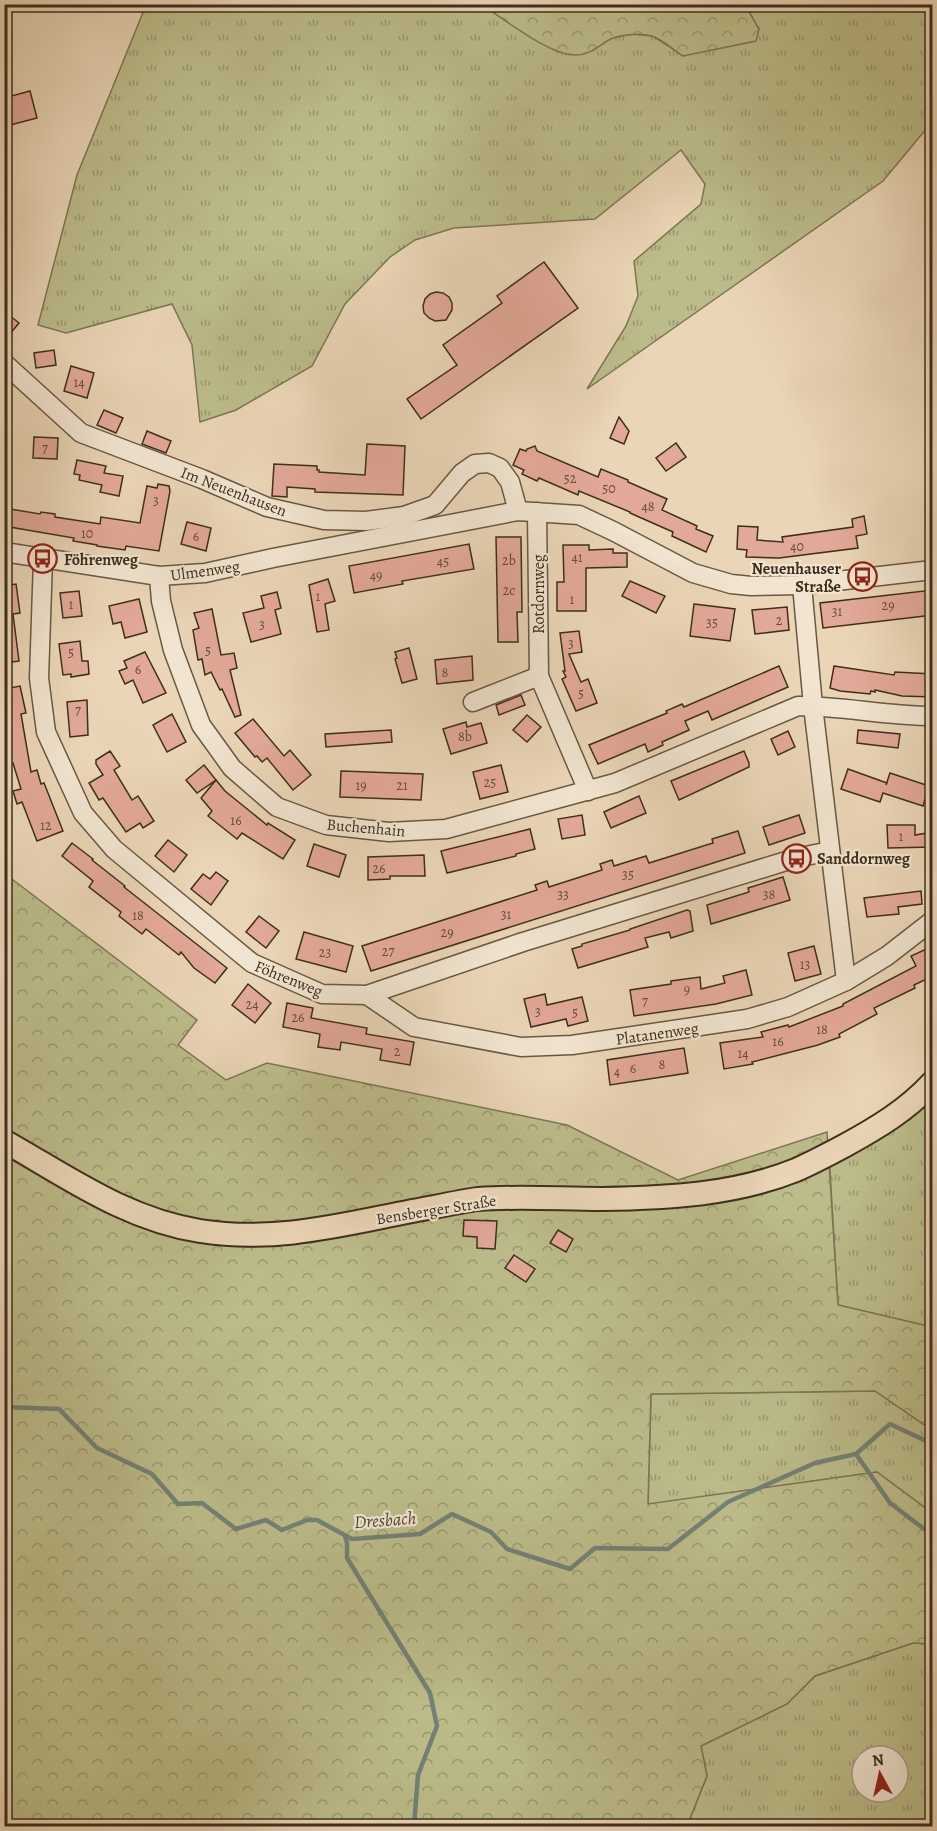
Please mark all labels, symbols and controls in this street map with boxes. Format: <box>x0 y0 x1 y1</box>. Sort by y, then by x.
house number: 14 <box>73 373 85 392</box>
house number: 7 <box>42 439 48 458</box>
street label: Im Neuenhausen <box>177 462 290 522</box>
house number: 52 <box>564 469 577 488</box>
house number: 50 <box>602 479 616 498</box>
house number: 3 <box>153 491 159 510</box>
house number: 48 <box>641 497 655 516</box>
house number: 10 <box>81 524 93 543</box>
house number: 6 <box>193 527 199 546</box>
house number: 40 <box>790 537 804 556</box>
bus stop icon: Föhrenweg <box>27 543 59 575</box>
house number: 41 <box>571 548 583 567</box>
place label: Föhrenweg <box>64 549 139 571</box>
house number: 2b <box>502 551 516 570</box>
house number: 45 <box>437 552 449 571</box>
street label: Rotdornweg <box>528 554 550 634</box>
street label: Ulmenweg <box>169 555 241 587</box>
place label: Neuenhauser Straße <box>752 558 841 598</box>
bus stop icon: Neuenhauser Straße <box>846 561 878 593</box>
house number: 49 <box>370 566 382 585</box>
house number: 2c <box>503 581 515 600</box>
house number: 1 <box>316 587 321 606</box>
house number: 1 <box>570 590 575 609</box>
house number: 1 <box>69 595 74 614</box>
house number: 29 <box>881 596 895 615</box>
house number: 31 <box>832 602 843 621</box>
house number: 2 <box>776 611 783 630</box>
house number: 35 <box>706 613 718 632</box>
house number: 3 <box>259 615 265 634</box>
house number: 3 <box>568 634 574 653</box>
house number: 5 <box>205 641 211 660</box>
house number: 5 <box>68 643 74 662</box>
house number: 6 <box>135 660 141 679</box>
house number: 8 <box>442 663 449 682</box>
house number: 5 <box>578 684 584 703</box>
house number: 7 <box>75 701 81 720</box>
house number: 8b <box>458 727 472 746</box>
house number: 25 <box>484 773 496 792</box>
house number: 19 <box>355 776 367 795</box>
house number: 21 <box>396 776 408 795</box>
house number: 16 <box>230 811 242 830</box>
street label: Buchenhain <box>326 814 406 842</box>
house number: 12 <box>40 816 52 835</box>
house number: 1 <box>899 827 904 846</box>
bus stop icon: Sanddornweg <box>780 842 812 874</box>
place label: Sanddornweg <box>817 848 911 870</box>
house number: 26 <box>372 859 386 878</box>
house number: 35 <box>622 865 634 884</box>
house number: 33 <box>557 885 569 904</box>
house number: 38 <box>763 885 776 904</box>
house number: 31 <box>501 905 512 924</box>
house number: 18 <box>132 906 144 925</box>
house number: 29 <box>440 923 454 942</box>
house number: 27 <box>382 942 394 961</box>
house number: 23 <box>319 943 331 962</box>
street label: Föhrenweg <box>251 955 326 1003</box>
house number: 13 <box>800 955 810 974</box>
house number: 9 <box>684 980 690 999</box>
house number: 7 <box>642 992 648 1011</box>
house number: 24 <box>246 995 259 1014</box>
house number: 3 <box>535 1002 541 1021</box>
house number: 5 <box>572 1003 578 1022</box>
house number: 26 <box>291 1008 305 1027</box>
street label: Platanenweg <box>614 1017 700 1051</box>
house number: 18 <box>816 1020 828 1039</box>
house number: 16 <box>772 1032 784 1051</box>
house number: 2 <box>394 1042 401 1061</box>
house number: 14 <box>737 1044 749 1063</box>
house number: 8 <box>659 1055 666 1074</box>
house number: 6 <box>630 1059 636 1078</box>
house number: 4 <box>614 1062 620 1081</box>
street label: Bensberger Straße <box>374 1190 498 1230</box>
water label: Dresbach <box>353 1506 417 1534</box>
north arrow <box>850 1744 910 1804</box>
text: N <box>871 1748 886 1772</box>

